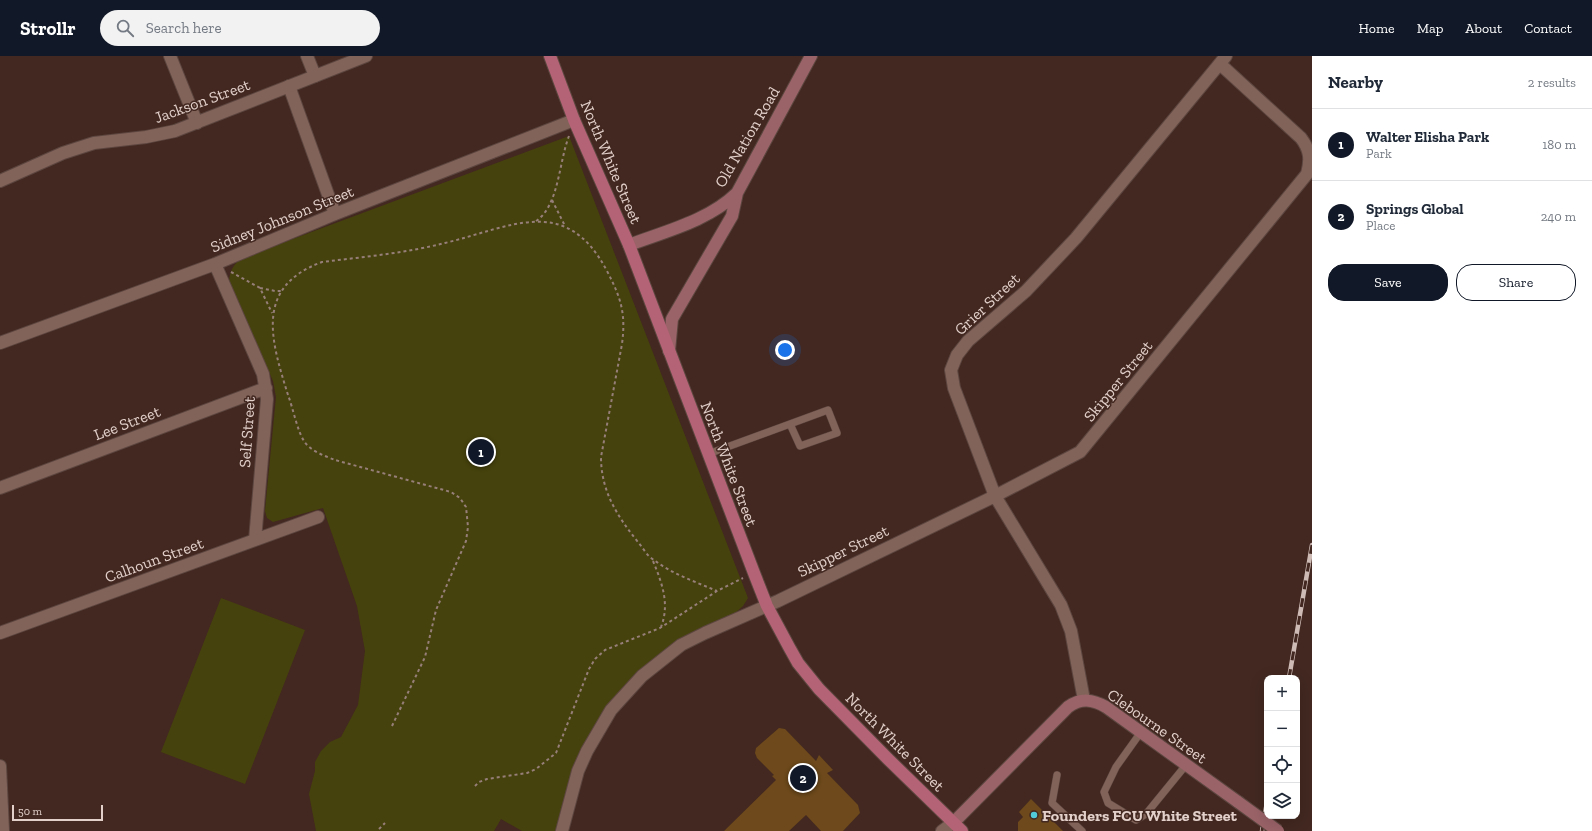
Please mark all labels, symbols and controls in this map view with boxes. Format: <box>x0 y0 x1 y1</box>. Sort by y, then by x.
search box <box>100 10 380 46</box>
text: Strollr <box>20 17 76 40</box>
icon: search <box>114 17 136 39</box>
text: Search here <box>146 19 222 37</box>
text: Home <box>1359 20 1395 37</box>
text: Map <box>1417 20 1443 37</box>
text: About <box>1465 20 1502 37</box>
text: Contact <box>1524 20 1572 37</box>
text: Nearby <box>1328 72 1383 92</box>
street label: Jackson Street <box>152 75 253 127</box>
text: 2 results <box>1528 75 1576 90</box>
street label: Old Nation Road <box>710 83 784 191</box>
street label: North White Street <box>576 98 646 226</box>
text: Walter Elisha Park <box>1366 128 1489 146</box>
text: 1 <box>1338 137 1344 152</box>
text: 180 m <box>1542 137 1576 152</box>
text: Park <box>1366 146 1392 161</box>
street label: Sidney Johnson Street <box>208 182 356 256</box>
text: Springs Global <box>1366 200 1464 218</box>
text: 2 <box>1338 209 1344 224</box>
text: 240 m <box>1541 209 1576 224</box>
text: Place <box>1366 218 1395 233</box>
button: Save <box>1328 264 1448 301</box>
button: Share <box>1456 264 1576 301</box>
street label: Grier Street <box>951 269 1024 339</box>
street label: Skipper Street <box>1080 337 1156 425</box>
your location <box>775 340 795 360</box>
street label: Self Street <box>235 396 259 468</box>
street label: North White Street <box>697 399 762 529</box>
street label: Lee Street <box>91 402 163 444</box>
pin: 1 <box>468 437 494 467</box>
street label: Skipper Street <box>794 521 892 581</box>
street label: Calhoun Street <box>102 533 206 587</box>
map controls <box>1264 675 1300 819</box>
button: + <box>1264 675 1300 711</box>
street label: Clebourne Street <box>1104 685 1210 767</box>
street label: North White Street <box>842 689 948 795</box>
button: − <box>1264 711 1300 747</box>
button: locate <box>1264 747 1300 783</box>
pin: 2 <box>790 763 816 793</box>
button: layers <box>1264 783 1300 819</box>
scale bar <box>12 803 103 822</box>
text: 50 m <box>18 805 42 818</box>
place label: Founders FCU White Street <box>1042 806 1237 825</box>
marker: Founders FCU White Street <box>1029 810 1039 820</box>

